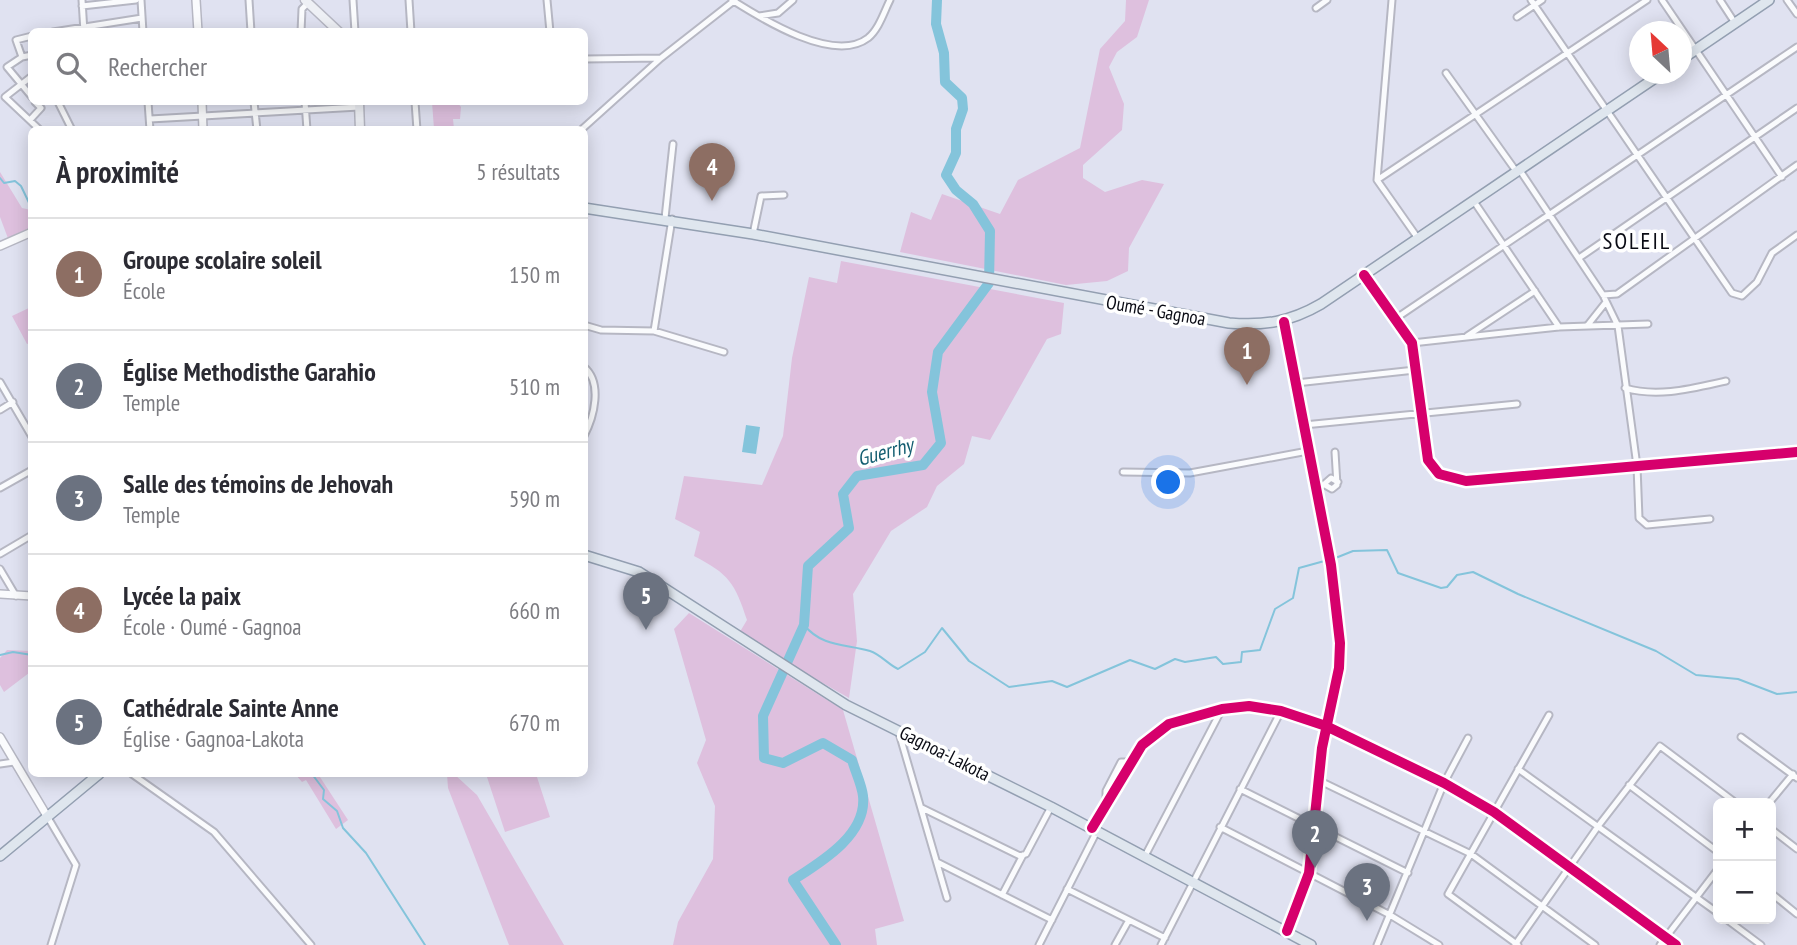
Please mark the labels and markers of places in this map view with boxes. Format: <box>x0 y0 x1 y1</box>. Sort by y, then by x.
pin: 4 <box>689 143 735 201</box>
pin: 1 <box>1224 327 1270 385</box>
pin: 5 <box>623 572 669 630</box>
pin: 2 <box>1292 810 1338 868</box>
pin: 3 <box>1344 863 1390 921</box>

